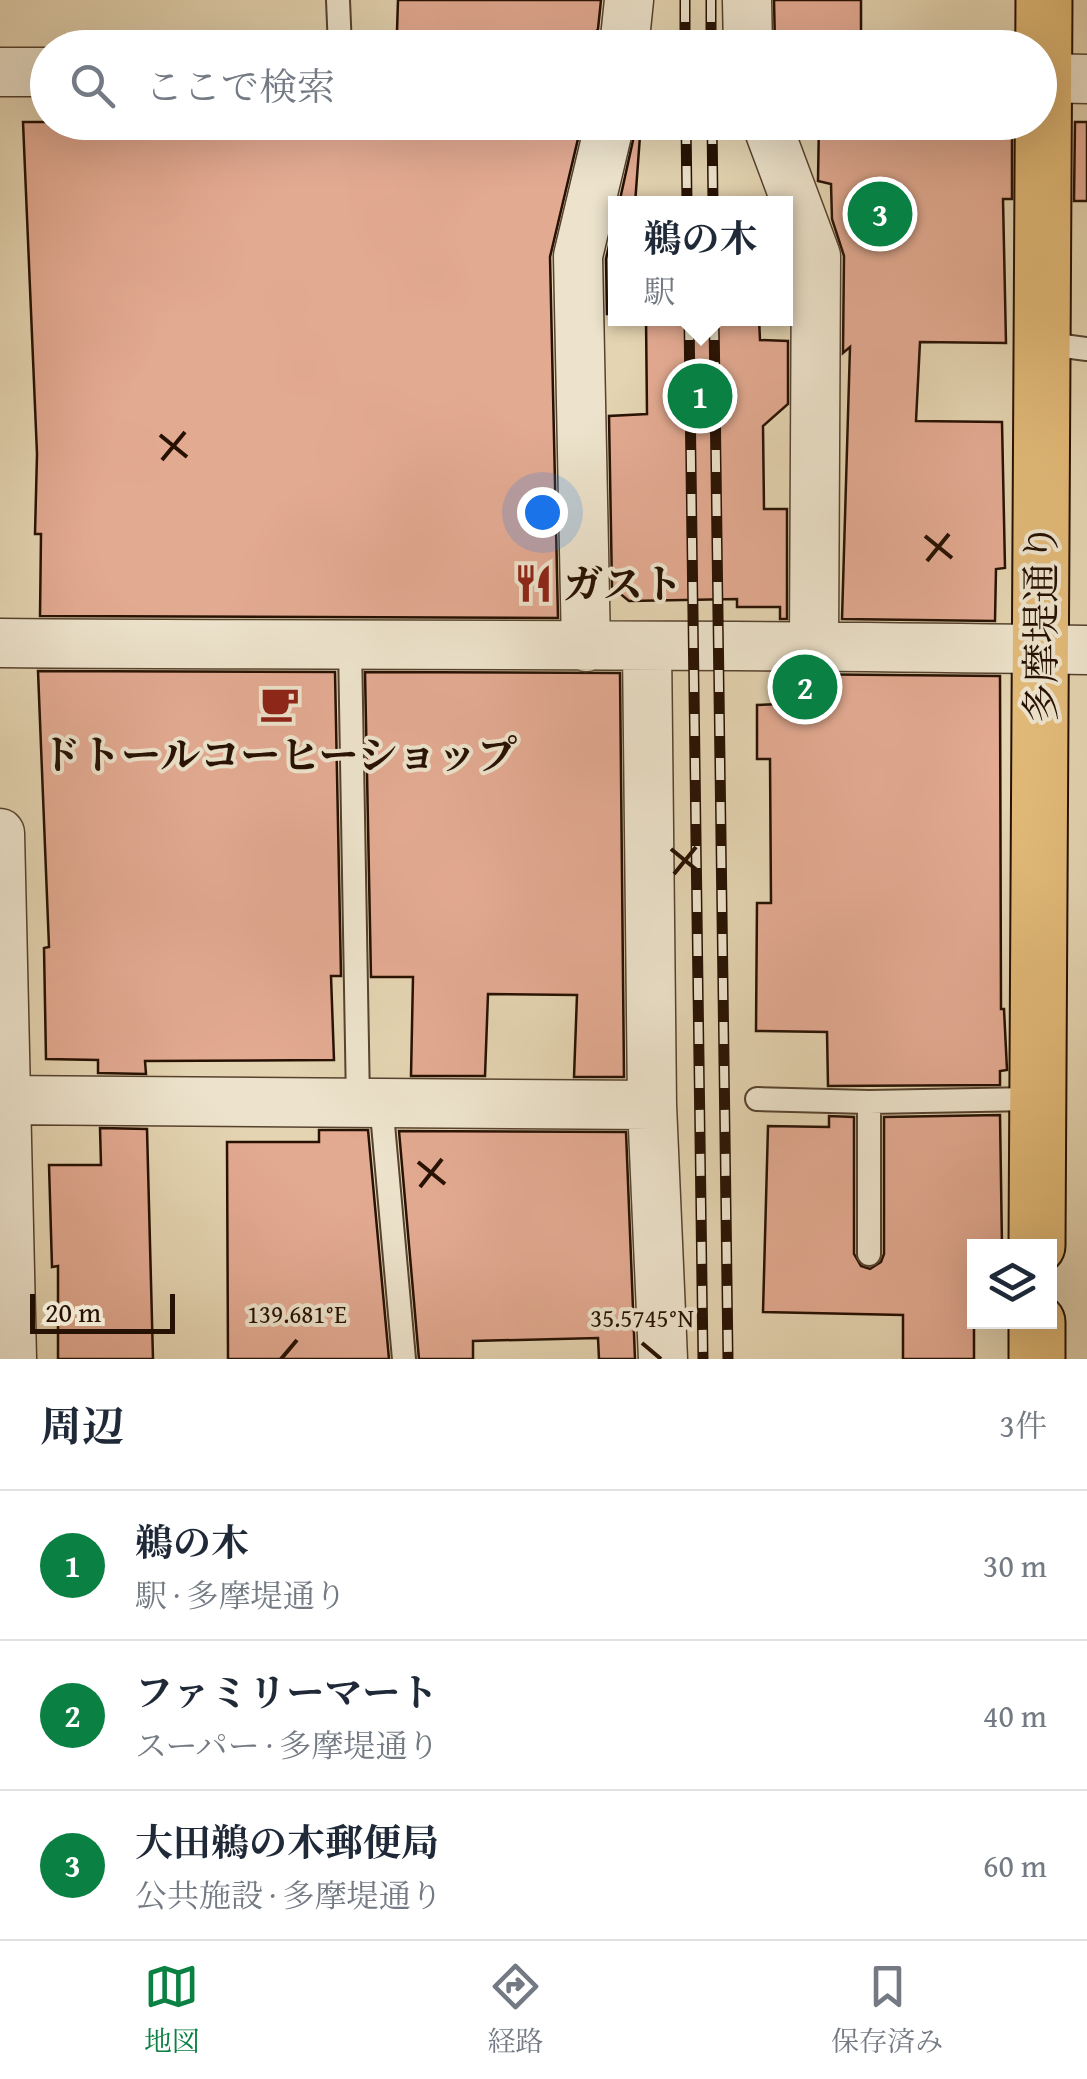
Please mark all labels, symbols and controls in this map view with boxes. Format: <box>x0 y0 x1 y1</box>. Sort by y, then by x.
search box <box>30 30 1057 140</box>
icon: search <box>65 58 120 113</box>
text: ここで検索 <box>145 58 335 114</box>
pin: 3 <box>848 176 912 252</box>
popup <box>608 196 793 326</box>
text: 鵜の木 <box>643 210 758 266</box>
text: 駅 <box>643 268 676 315</box>
pin: 1 <box>668 358 732 434</box>
your location <box>517 487 568 538</box>
street label: 多摩堤通り <box>1011 523 1070 723</box>
place label: ガスト <box>563 554 683 613</box>
restaurant icon: ガスト <box>512 562 554 604</box>
pin: 2 <box>772 650 838 724</box>
cafe icon: ドトールコーヒーショップ <box>258 683 300 725</box>
place label: ドトールコーヒーショップ <box>41 725 517 784</box>
map controls <box>967 1239 1057 1329</box>
button: layers <box>967 1239 1057 1329</box>
scale bar <box>30 1289 175 1334</box>
text: 20 m <box>45 1291 101 1332</box>
text: 139.681°E <box>247 1296 347 1332</box>
text: 35.5745°N <box>590 1300 694 1336</box>
text: 周辺 <box>40 1395 124 1456</box>
text: 3件 <box>1000 1402 1047 1449</box>
text: 鵜の木 <box>135 1514 249 1570</box>
text: 1 <box>64 1542 81 1589</box>
text: 30 m <box>983 1542 1047 1589</box>
text: 駅 · 多摩堤通り <box>135 1572 346 1619</box>
text: ファミリーマート <box>135 1664 438 1720</box>
text: 2 <box>64 1692 81 1739</box>
text: 40 m <box>983 1692 1047 1739</box>
text: スーパー · 多摩堤通り <box>135 1722 439 1769</box>
text: 大田鵜の木郵便局 <box>135 1814 439 1870</box>
text: 3 <box>64 1842 81 1889</box>
text: 60 m <box>983 1842 1047 1889</box>
text: 公共施設 · 多摩堤通り <box>135 1872 442 1919</box>
tab: 地図 <box>144 1959 200 2061</box>
tab: 経路 <box>487 1959 543 2061</box>
tab: 保存済み <box>831 1959 943 2061</box>

